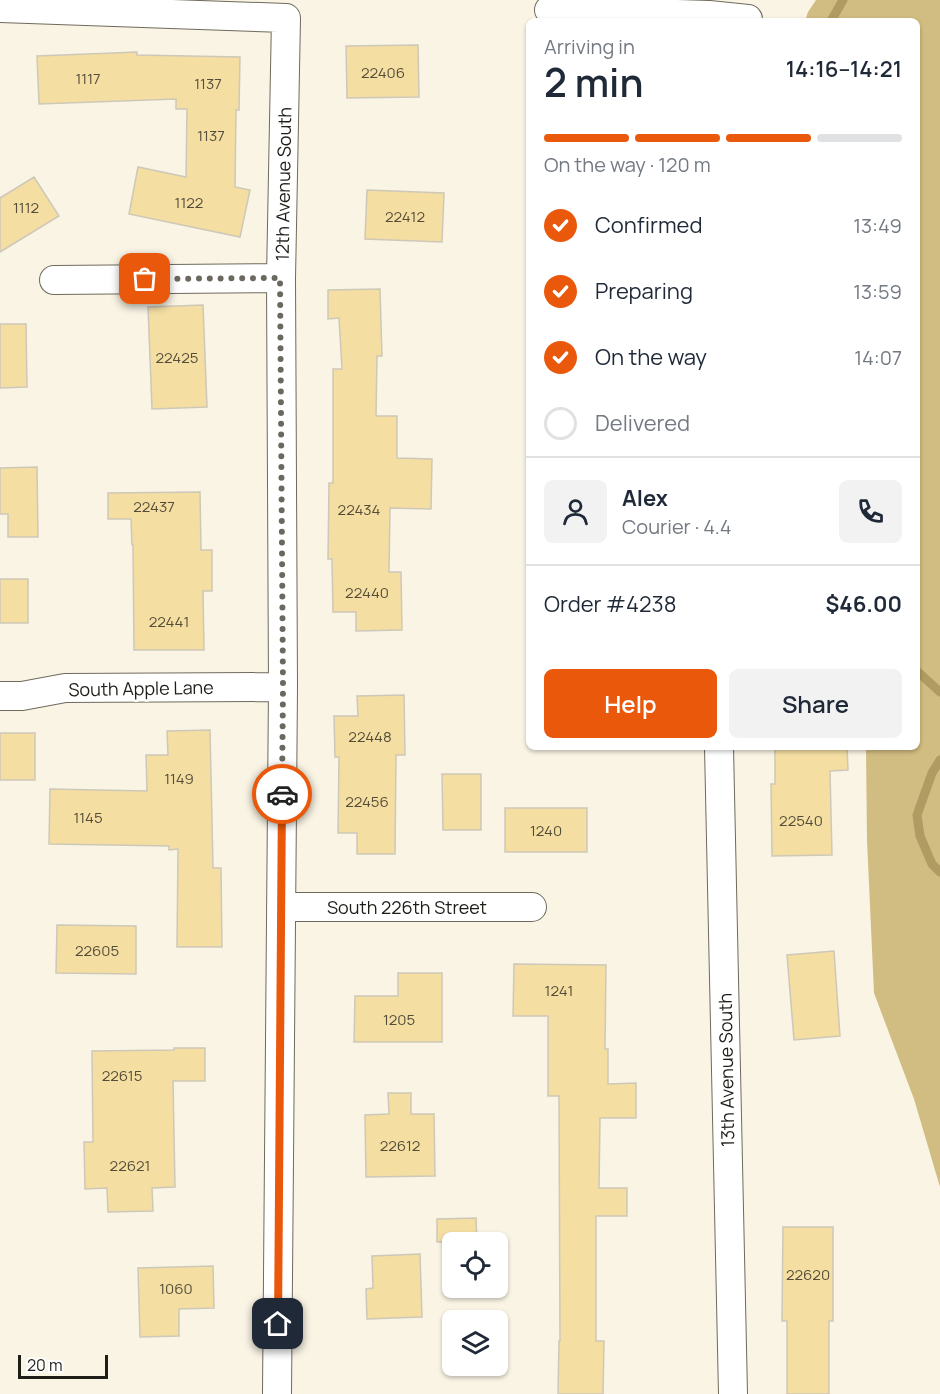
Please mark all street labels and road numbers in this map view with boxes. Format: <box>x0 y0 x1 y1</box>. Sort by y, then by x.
street label: 12th Avenue South <box>270 107 296 261</box>
street label: South Apple Lane <box>68 675 214 701</box>
street label: South 226th Street <box>327 895 487 919</box>
street label: 13th Avenue South <box>713 993 739 1147</box>

